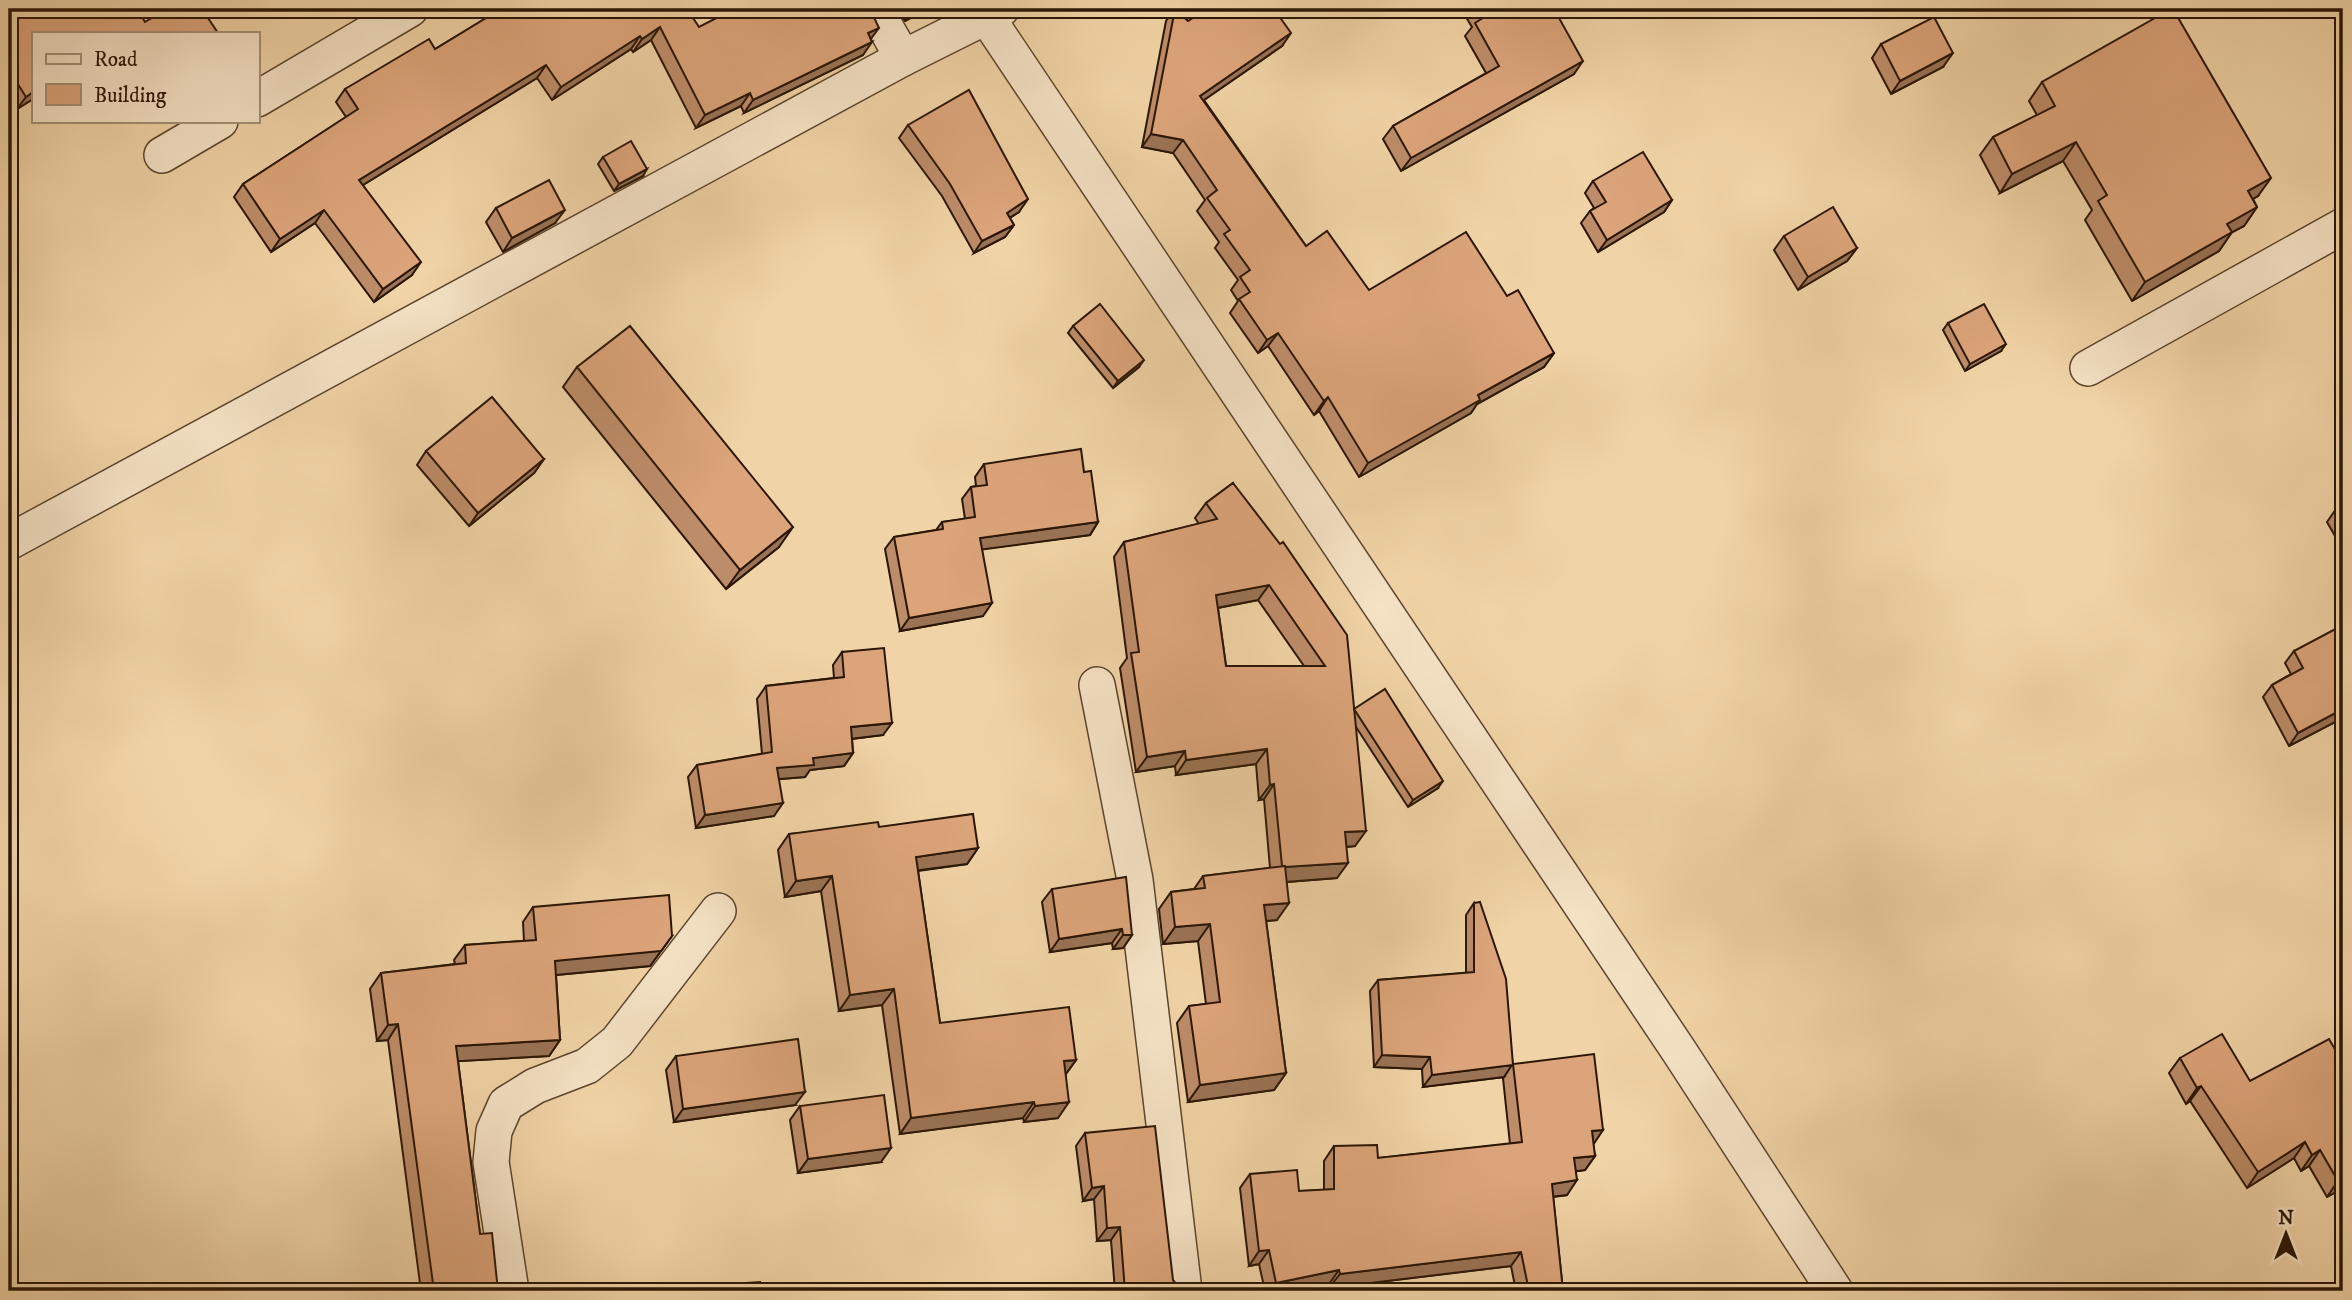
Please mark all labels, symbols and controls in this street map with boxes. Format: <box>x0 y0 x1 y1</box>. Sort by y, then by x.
legend <box>32 32 259 122</box>
text: Road <box>94 47 138 73</box>
text: Building <box>94 83 167 109</box>
north arrow <box>2250 1198 2320 1268</box>
text: N <box>2278 1207 2294 1230</box>

